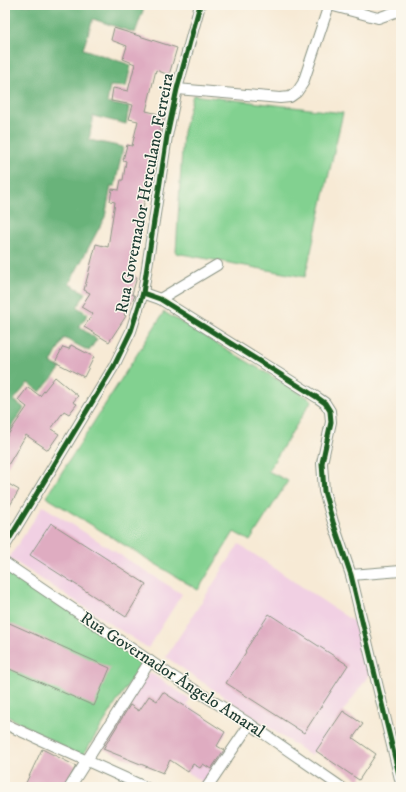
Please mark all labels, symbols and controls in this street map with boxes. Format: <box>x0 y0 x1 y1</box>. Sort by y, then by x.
street label: Rua Governador Herculano Ferreira <box>111 70 179 315</box>
street label: Rua Governador Ângelo Amaral <box>76 606 269 743</box>

